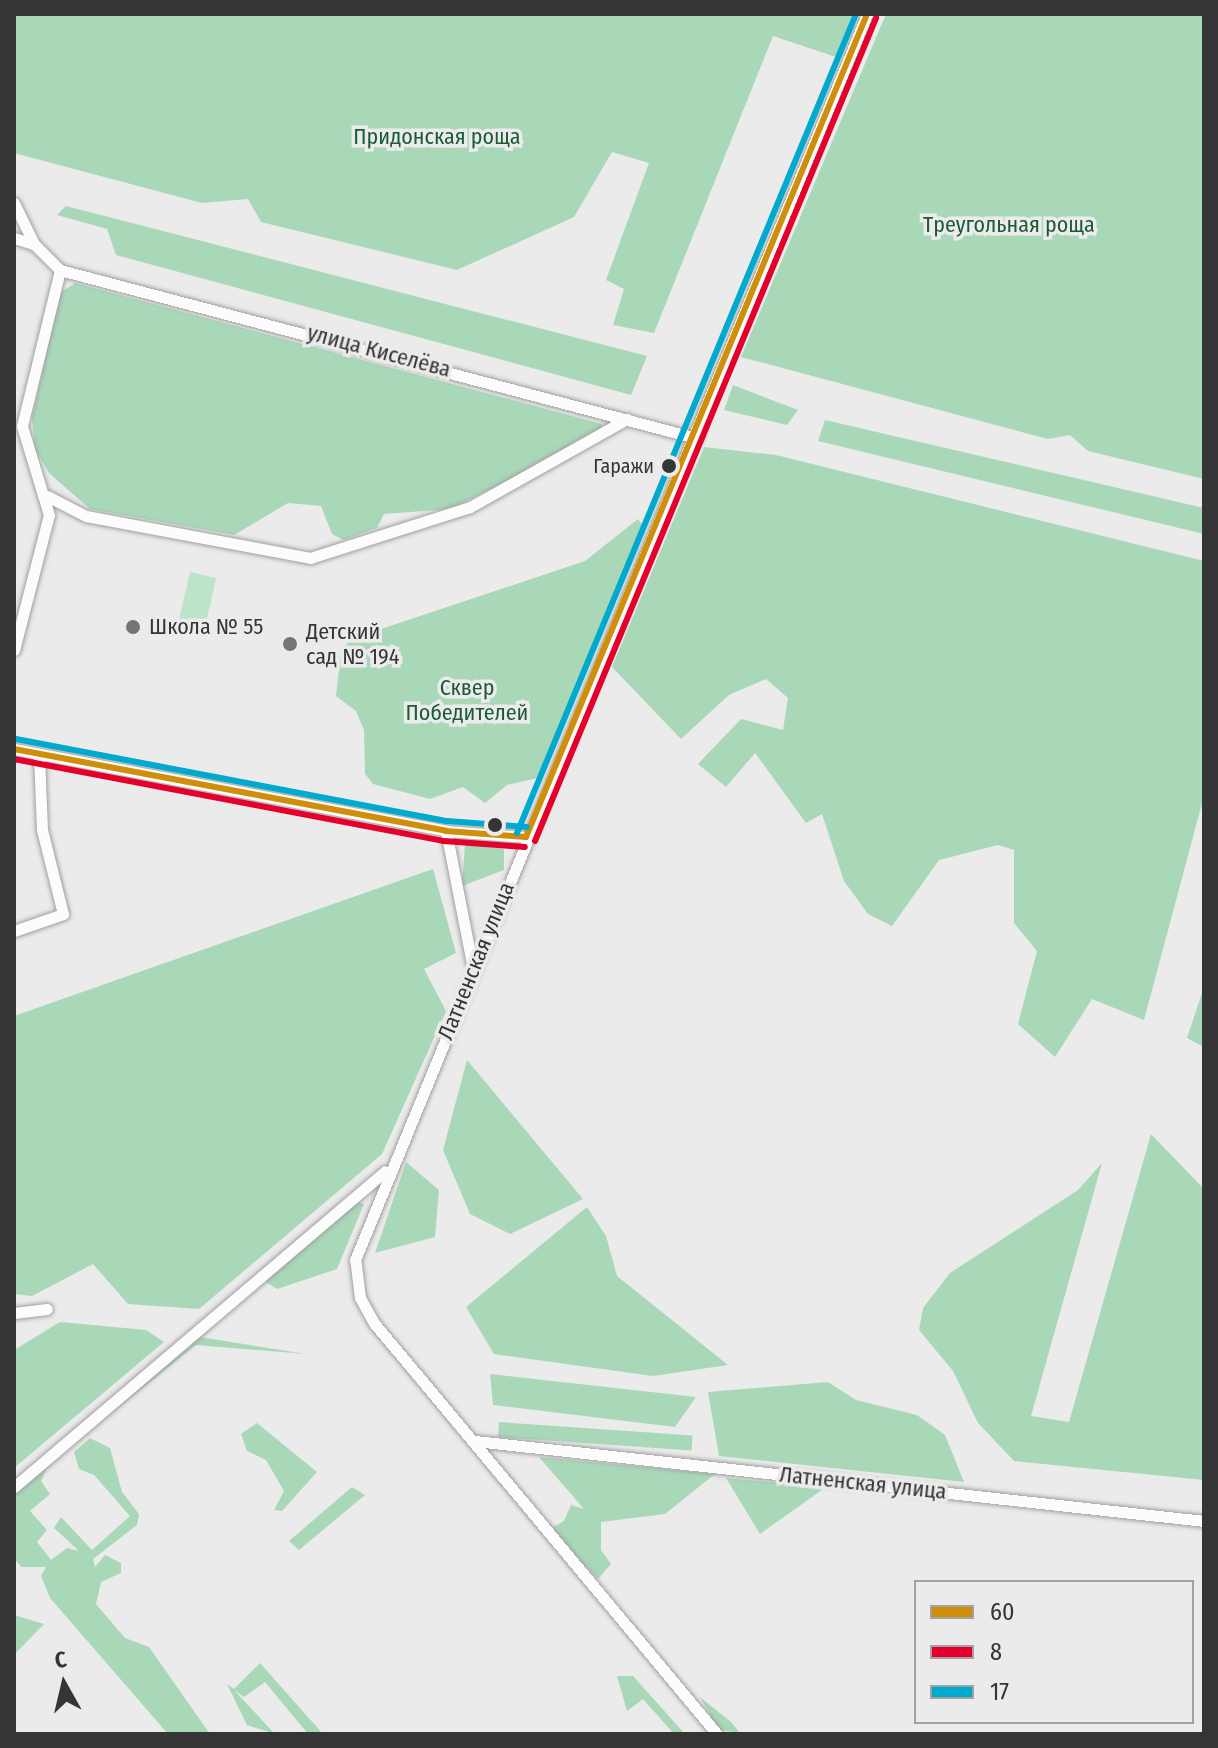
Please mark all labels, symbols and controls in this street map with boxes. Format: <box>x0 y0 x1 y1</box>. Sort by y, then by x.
park label: Придонская роща <box>353 124 521 150</box>
park label: Треугольная роща <box>923 212 1095 238</box>
street label: улица Киселёва <box>304 319 454 383</box>
place label: Гаражи <box>593 454 654 478</box>
marker: Гаражи <box>661 458 677 474</box>
place label: Школа № 55 <box>149 614 263 640</box>
marker: Школа № 55 <box>124 618 142 636</box>
place label: Детский сад № 194 <box>306 618 399 670</box>
marker: Детский сад № 194 <box>281 635 299 653</box>
park label: Сквер Победителей <box>406 674 528 726</box>
unlabelled marker <box>487 817 503 833</box>
street label: Латненская улица <box>432 878 520 1044</box>
street label: Латненская улица <box>778 1461 948 1505</box>
legend <box>914 1580 1194 1724</box>
text: 60 <box>990 1598 1014 1626</box>
text: 8 <box>990 1638 1002 1666</box>
north arrow <box>24 1644 104 1724</box>
text: С <box>53 1646 68 1674</box>
text: 17 <box>990 1678 1009 1706</box>

